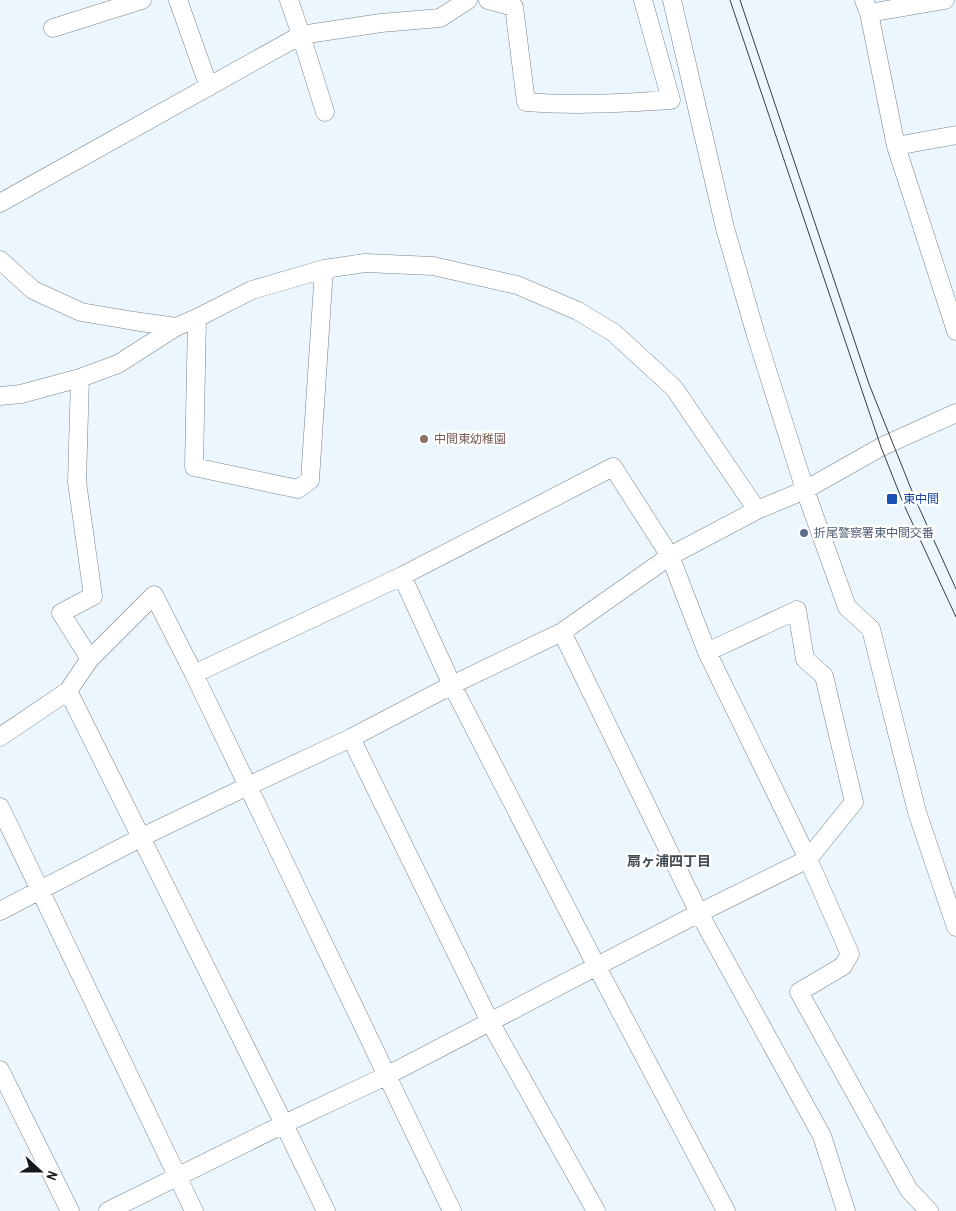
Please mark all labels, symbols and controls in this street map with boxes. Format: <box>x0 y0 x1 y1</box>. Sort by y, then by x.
place label: 中間東幼稚園 <box>434 431 506 447</box>
marker: 中間東幼稚園 <box>418 433 430 445</box>
place label: 東中間 <box>903 491 939 507</box>
marker: 東中間 <box>885 492 899 506</box>
place label: 折尾警察署東中間交番 <box>814 525 934 541</box>
marker: 折尾警察署東中間交番 <box>798 527 810 539</box>
district label: 扇ヶ浦四丁目 <box>627 852 711 870</box>
north arrow <box>15 1146 65 1196</box>
text: N <box>42 1169 62 1183</box>

